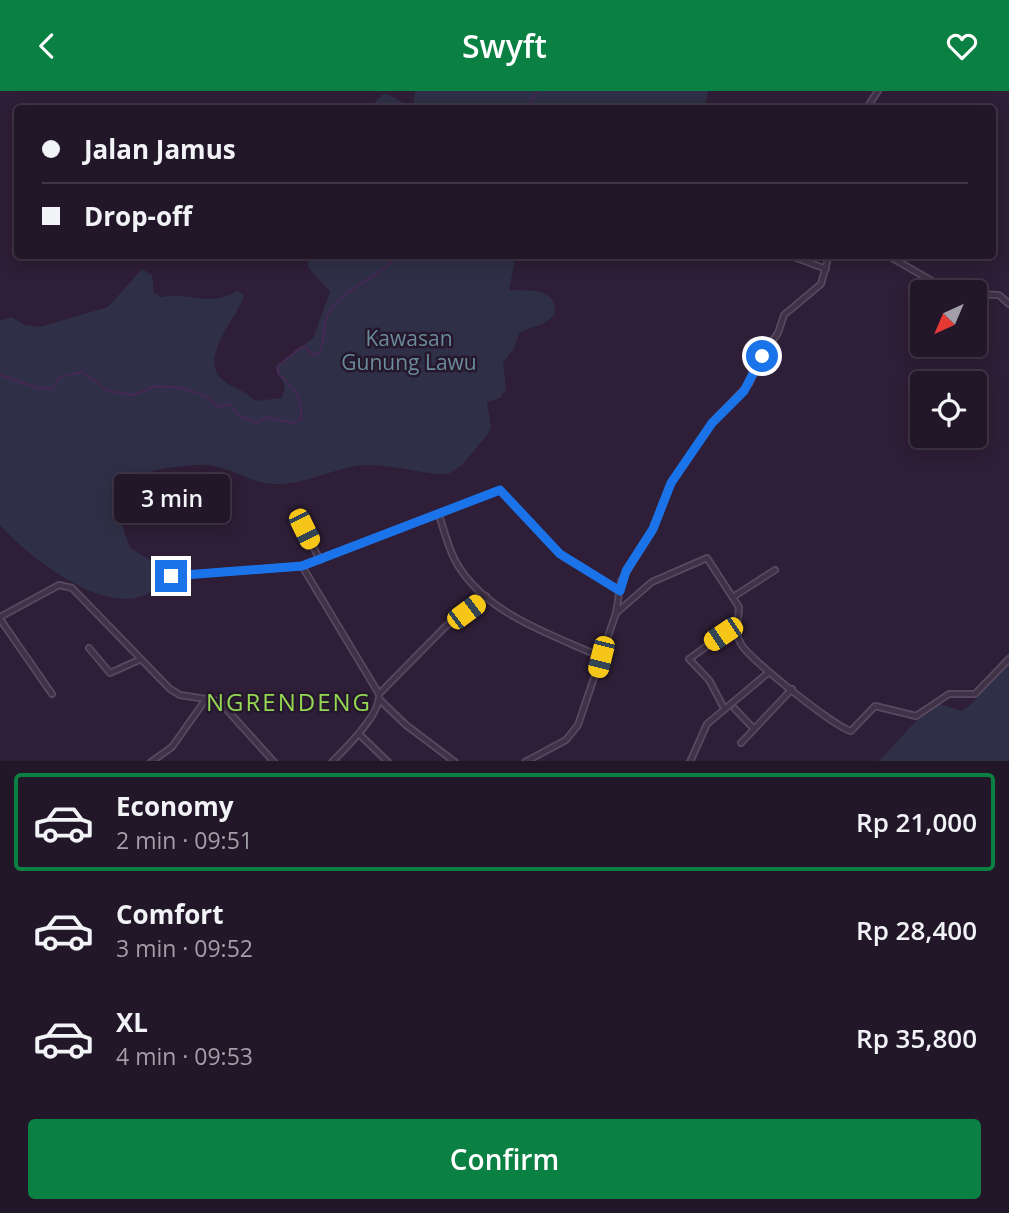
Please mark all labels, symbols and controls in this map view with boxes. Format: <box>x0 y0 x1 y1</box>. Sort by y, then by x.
text: Swyft <box>462 24 547 67</box>
icon: back <box>28 27 66 65</box>
icon: heart <box>943 27 981 65</box>
text: Jalan Jamus <box>84 131 236 167</box>
text: Drop-off <box>84 198 192 234</box>
north arrow <box>910 280 987 357</box>
map controls <box>910 280 987 448</box>
park label: Kawasan Gunung Lawu <box>341 324 477 376</box>
route start <box>746 340 778 372</box>
button: locate <box>910 371 987 448</box>
callout: 3 min <box>113 475 229 524</box>
text: 3 min <box>141 482 203 514</box>
car <box>286 506 323 552</box>
route end <box>155 560 187 592</box>
car <box>443 591 490 633</box>
car <box>700 614 747 654</box>
car <box>586 634 617 680</box>
district label: NGRENDENG <box>206 685 372 718</box>
text: Economy <box>116 788 234 824</box>
icon: car <box>32 791 95 854</box>
text: Rp 21,000 <box>856 804 977 840</box>
text: 2 min · 09:51 <box>116 824 253 856</box>
text: Comfort <box>116 896 223 932</box>
icon: car <box>32 899 95 962</box>
text: Rp 28,400 <box>856 912 977 948</box>
text: 3 min · 09:52 <box>116 932 253 964</box>
text: XL <box>116 1004 148 1040</box>
icon: car <box>32 1007 95 1070</box>
text: Rp 35,800 <box>856 1020 977 1056</box>
text: 4 min · 09:53 <box>116 1040 253 1072</box>
button: Confirm <box>28 1119 981 1199</box>

